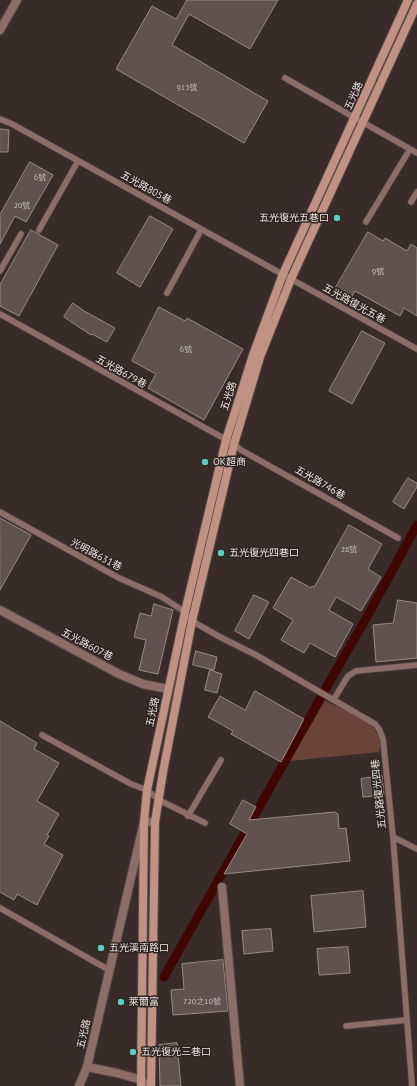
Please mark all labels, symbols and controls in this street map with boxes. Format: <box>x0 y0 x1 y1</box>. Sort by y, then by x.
street label: 五光路 <box>342 80 366 112</box>
house number: 913號 <box>176 83 198 93</box>
street label: 五光路805巷 <box>118 169 174 207</box>
house number: 6號 <box>34 173 46 183</box>
house number: 20號 <box>14 201 30 211</box>
place label: 五光復光五巷口 <box>259 212 329 224</box>
marker: 五光復光五巷口 <box>332 213 342 223</box>
house number: 9號 <box>372 267 384 277</box>
street label: 五光路復光五巷 <box>320 282 388 326</box>
house number: 6號 <box>180 345 192 355</box>
street label: 五光路679巷 <box>93 353 149 391</box>
street label: 五光路 <box>219 380 239 412</box>
place label: OK超商 <box>213 456 246 468</box>
marker: OK超商 <box>200 457 210 467</box>
street label: 五光路746巷 <box>293 464 347 502</box>
street label: 光明路631巷 <box>68 536 124 574</box>
house number: 28號 <box>341 545 357 555</box>
place label: 五光復光四巷口 <box>229 547 299 559</box>
marker: 五光復光四巷口 <box>216 548 226 558</box>
street label: 五光路607巷 <box>59 626 115 664</box>
street label: 五光路 <box>144 696 162 728</box>
street label: 五光路復光四巷 <box>369 759 389 829</box>
place label: 五光溪南路口 <box>109 942 169 954</box>
marker: 五光溪南路口 <box>96 943 106 953</box>
place label: 萊爾富 <box>129 996 159 1008</box>
marker: 萊爾富 <box>116 997 126 1007</box>
house number: 720之10號 <box>183 997 221 1007</box>
street label: 五光路 <box>75 1018 93 1050</box>
place label: 五光復光三巷口 <box>141 1046 211 1058</box>
marker: 五光復光三巷口 <box>128 1047 138 1057</box>

